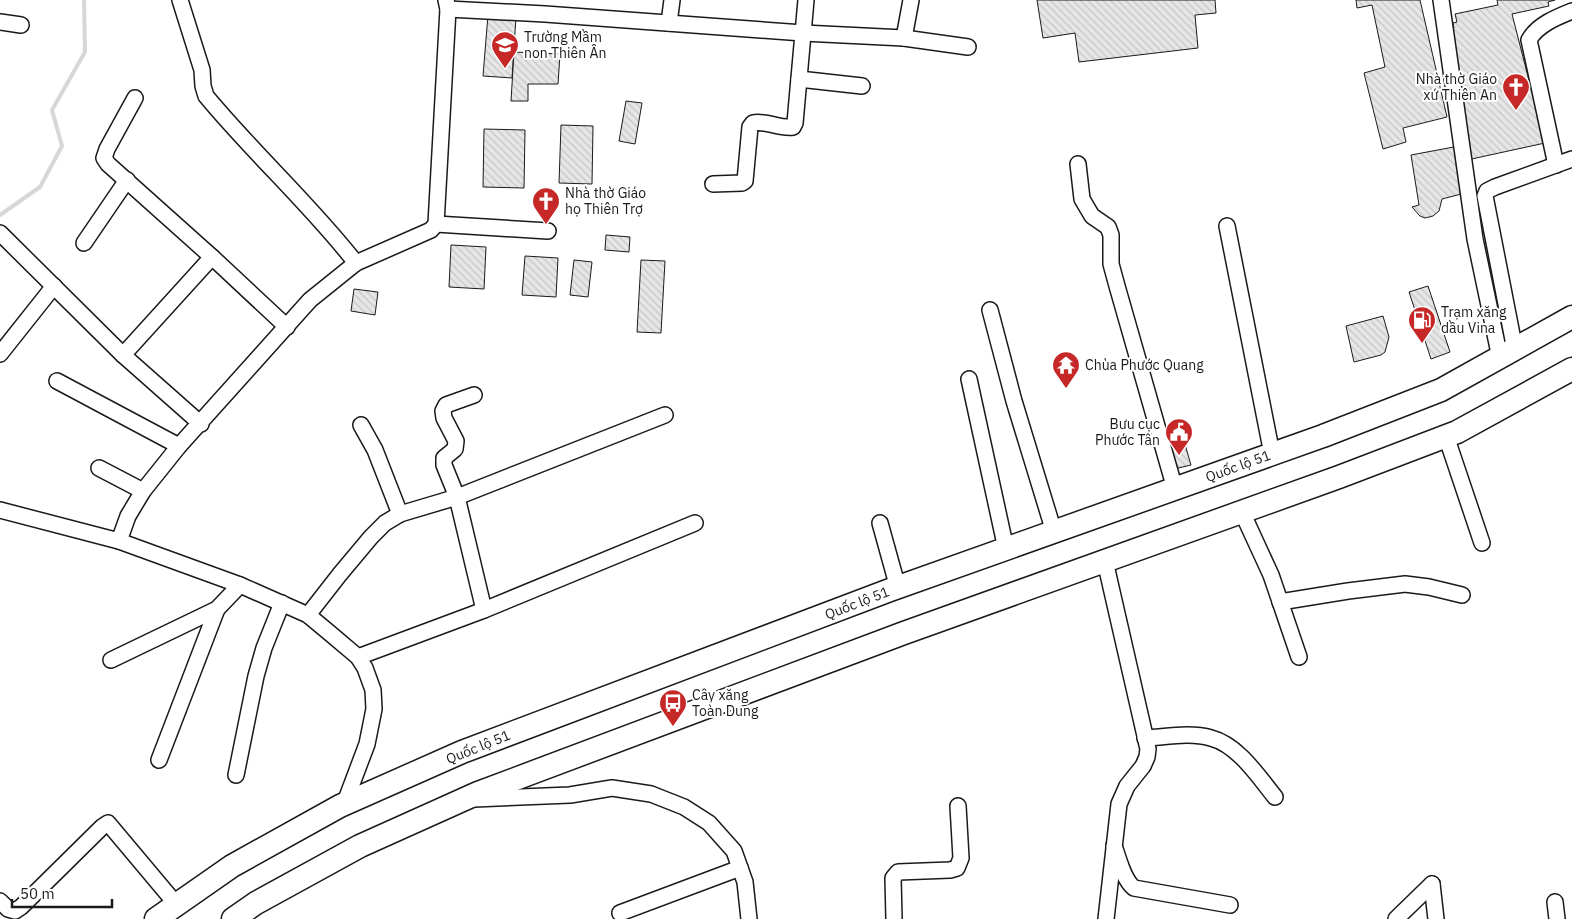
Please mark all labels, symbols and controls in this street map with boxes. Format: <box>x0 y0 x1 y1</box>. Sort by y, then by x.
place label: Trường Mầm non Thiên Ân <box>524 28 606 62</box>
school or university icon: Trường Mầm non Thiên Ân <box>490 30 520 69</box>
place label: Nhà thờ Giáo xứ Thiên An <box>1416 70 1497 104</box>
church icon: Nhà thờ Giáo xứ Thiên An <box>1501 72 1531 111</box>
place label: Nhà thờ Giáo họ Thiên Trợ <box>565 184 646 218</box>
church icon: Nhà thờ Giáo họ Thiên Trợ <box>531 186 561 225</box>
place label: Trạm xăng dầu Vina <box>1441 303 1507 337</box>
fuel station icon: Trạm xăng dầu Vina <box>1407 305 1437 344</box>
temple icon: Chùa Phước Quang <box>1051 350 1081 389</box>
place label: Chùa Phước Quang <box>1085 356 1204 374</box>
place label: Bưu cục Phước Tân <box>1095 415 1160 449</box>
public building icon: Bưu cục Phước Tân <box>1164 417 1194 456</box>
street label: Quốc lộ 51 <box>1203 446 1273 486</box>
street label: Quốc lộ 51 <box>822 582 892 624</box>
place label: Cây xăng Toàn Dung <box>692 686 759 720</box>
bus stop icon: Cây xăng Toàn Dung <box>658 688 688 727</box>
street label: Quốc lộ 51 <box>443 726 513 768</box>
scale bar <box>12 876 112 908</box>
text: 50 m <box>20 884 55 903</box>

